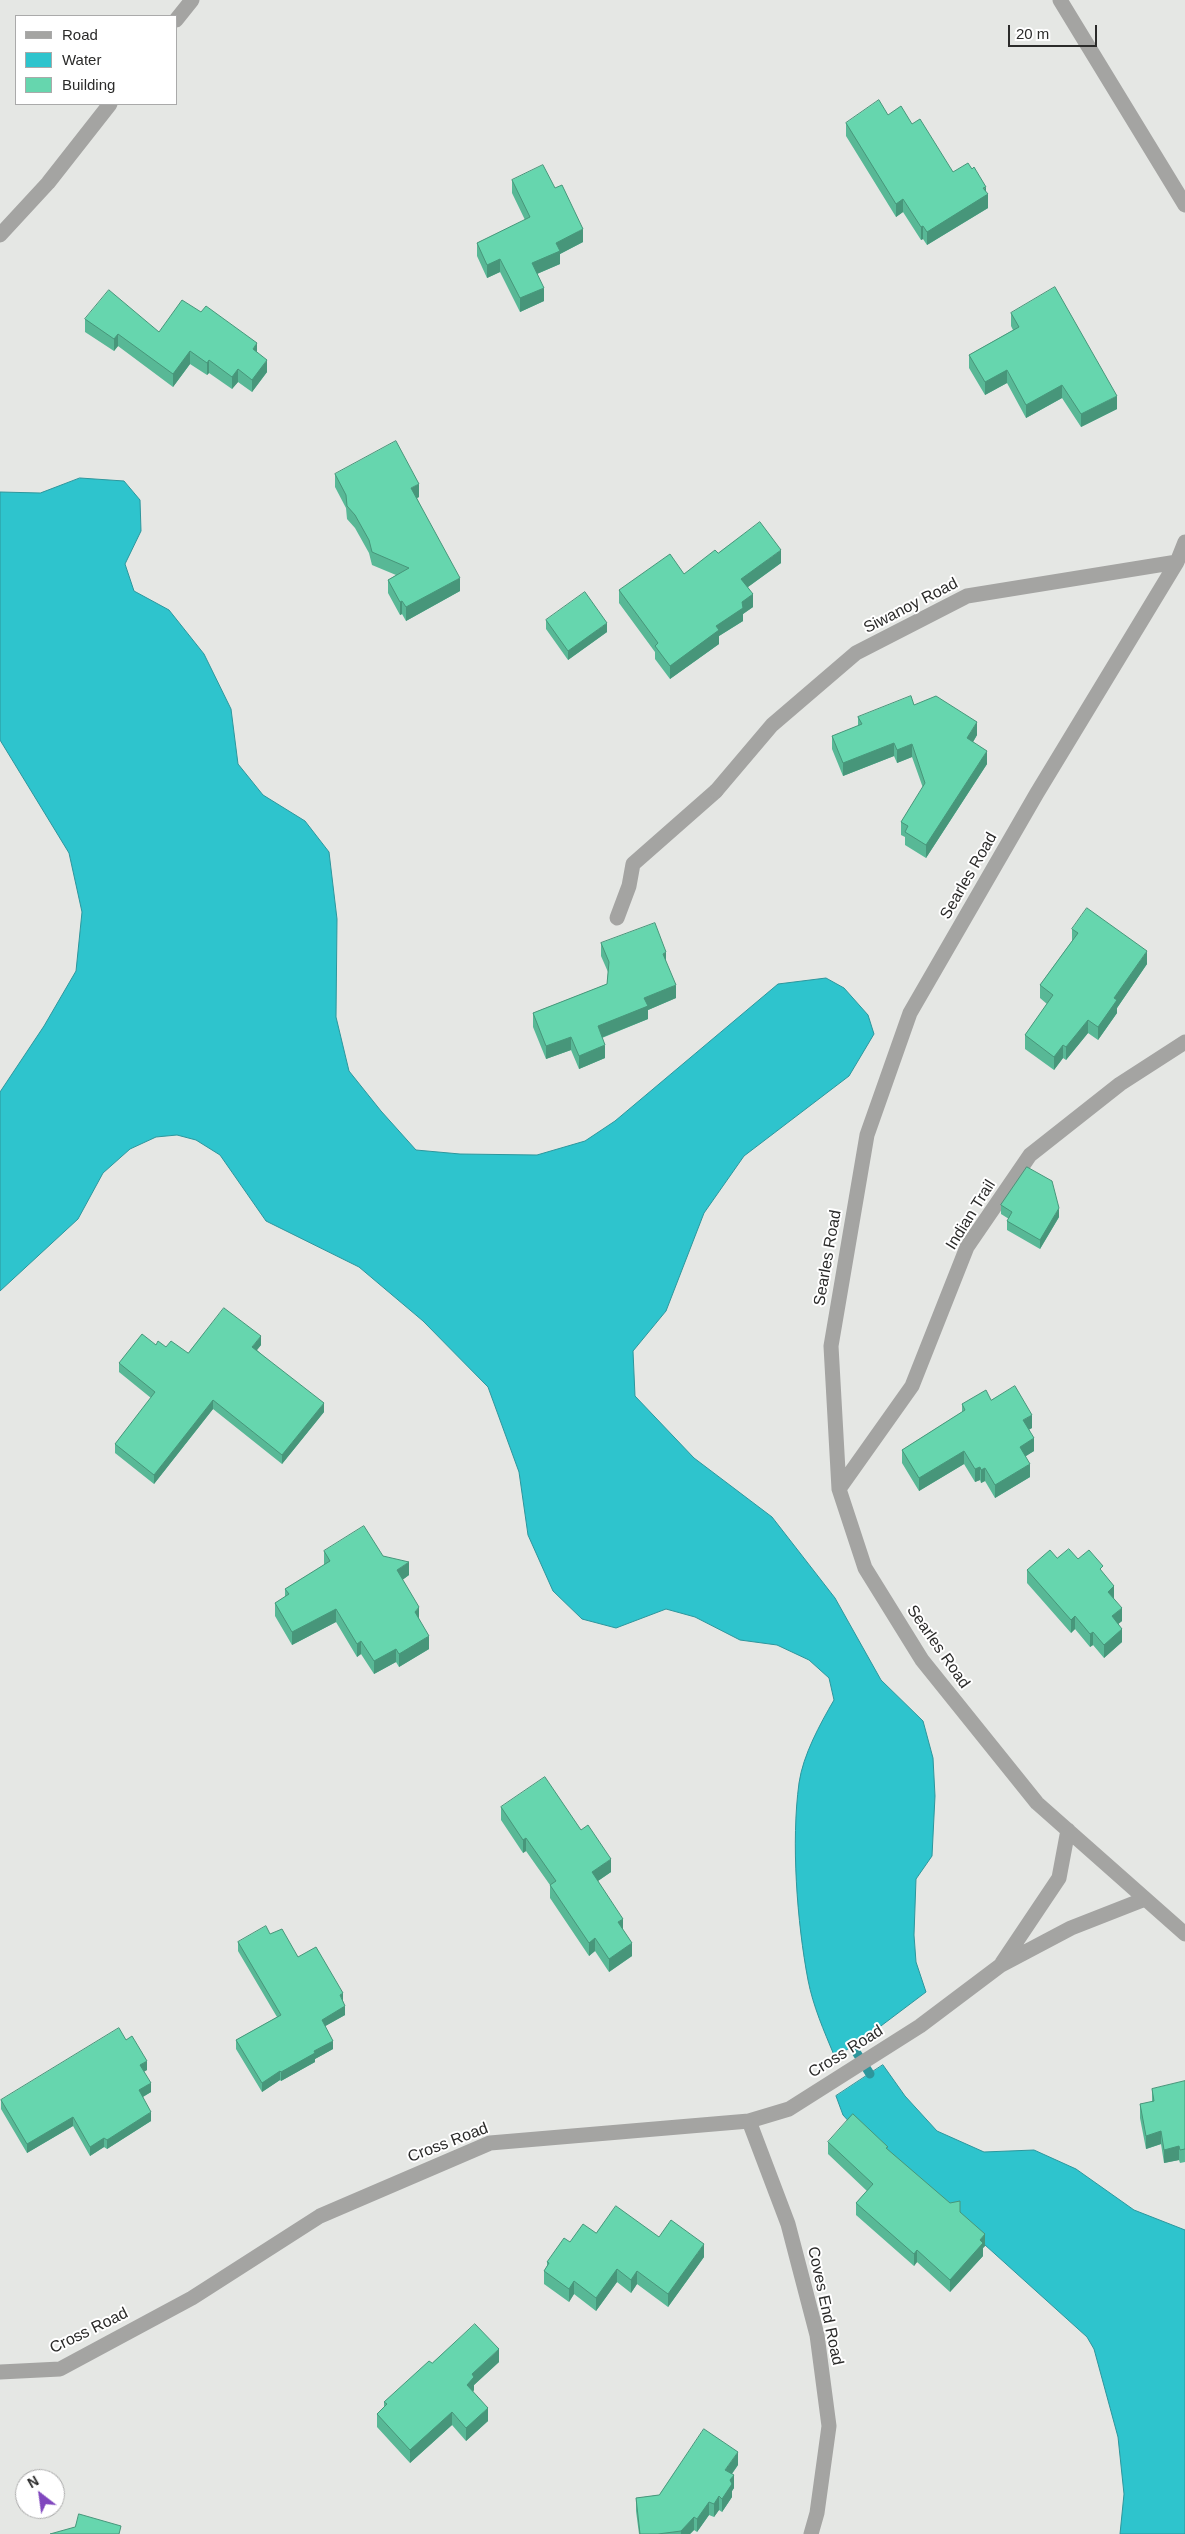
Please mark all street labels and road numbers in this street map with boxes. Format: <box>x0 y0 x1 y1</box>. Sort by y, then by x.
street label: Siwanoy Road <box>861 574 961 638</box>
street label: Searles Road <box>936 829 1002 923</box>
street label: Indian Trail <box>942 1177 1000 1253</box>
street label: Searles Road <box>810 1209 846 1307</box>
street label: Searles Road <box>902 1602 974 1692</box>
street label: Cross Road <box>805 2021 887 2083</box>
street label: Cross Road <box>405 2119 491 2167</box>
street label: Coves End Road <box>803 2245 847 2367</box>
street label: Cross Road <box>47 2304 131 2358</box>

